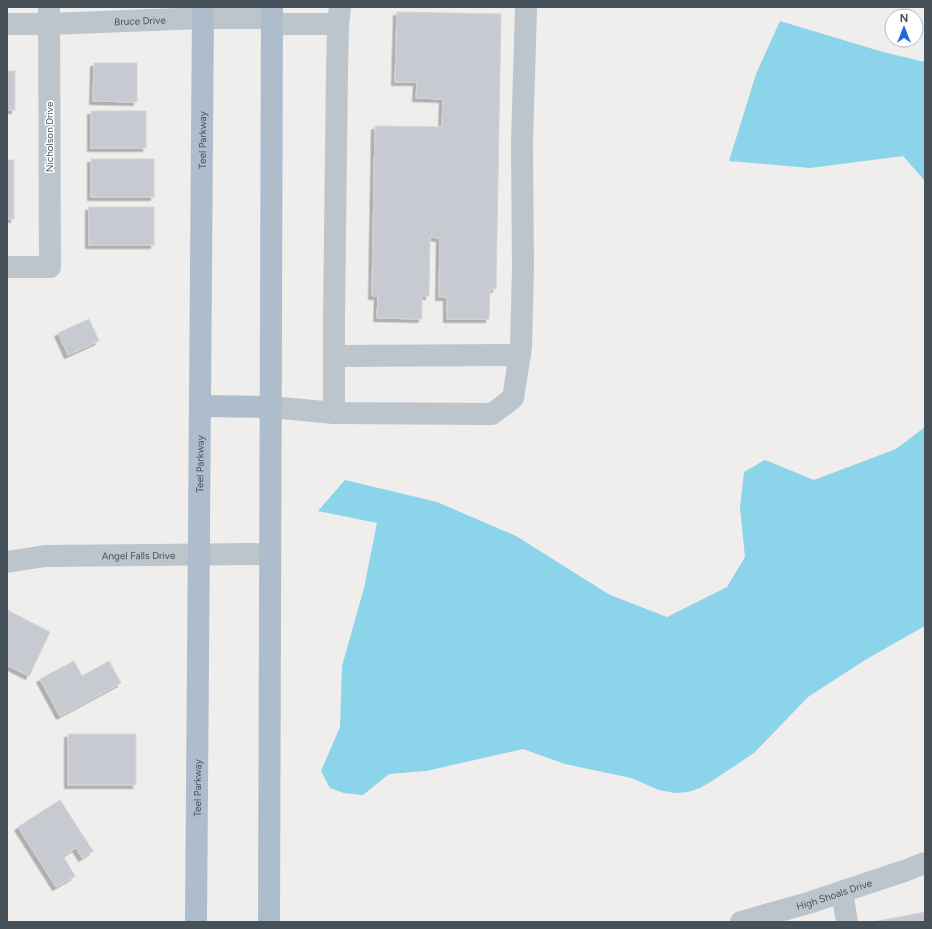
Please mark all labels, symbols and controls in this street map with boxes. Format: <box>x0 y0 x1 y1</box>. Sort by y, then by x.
north arrow <box>884 8 924 48</box>
text: N <box>900 12 908 25</box>
street label: Bruce Drive <box>114 13 167 28</box>
street label: Nicholson Drive <box>43 101 56 172</box>
street label: Teel Parkway <box>196 110 209 169</box>
street label: Teel Parkway <box>193 434 207 493</box>
street label: Angel Falls Drive <box>102 549 176 562</box>
street label: Teel Parkway <box>191 758 204 817</box>
street label: High Shoals Drive <box>795 876 874 913</box>

